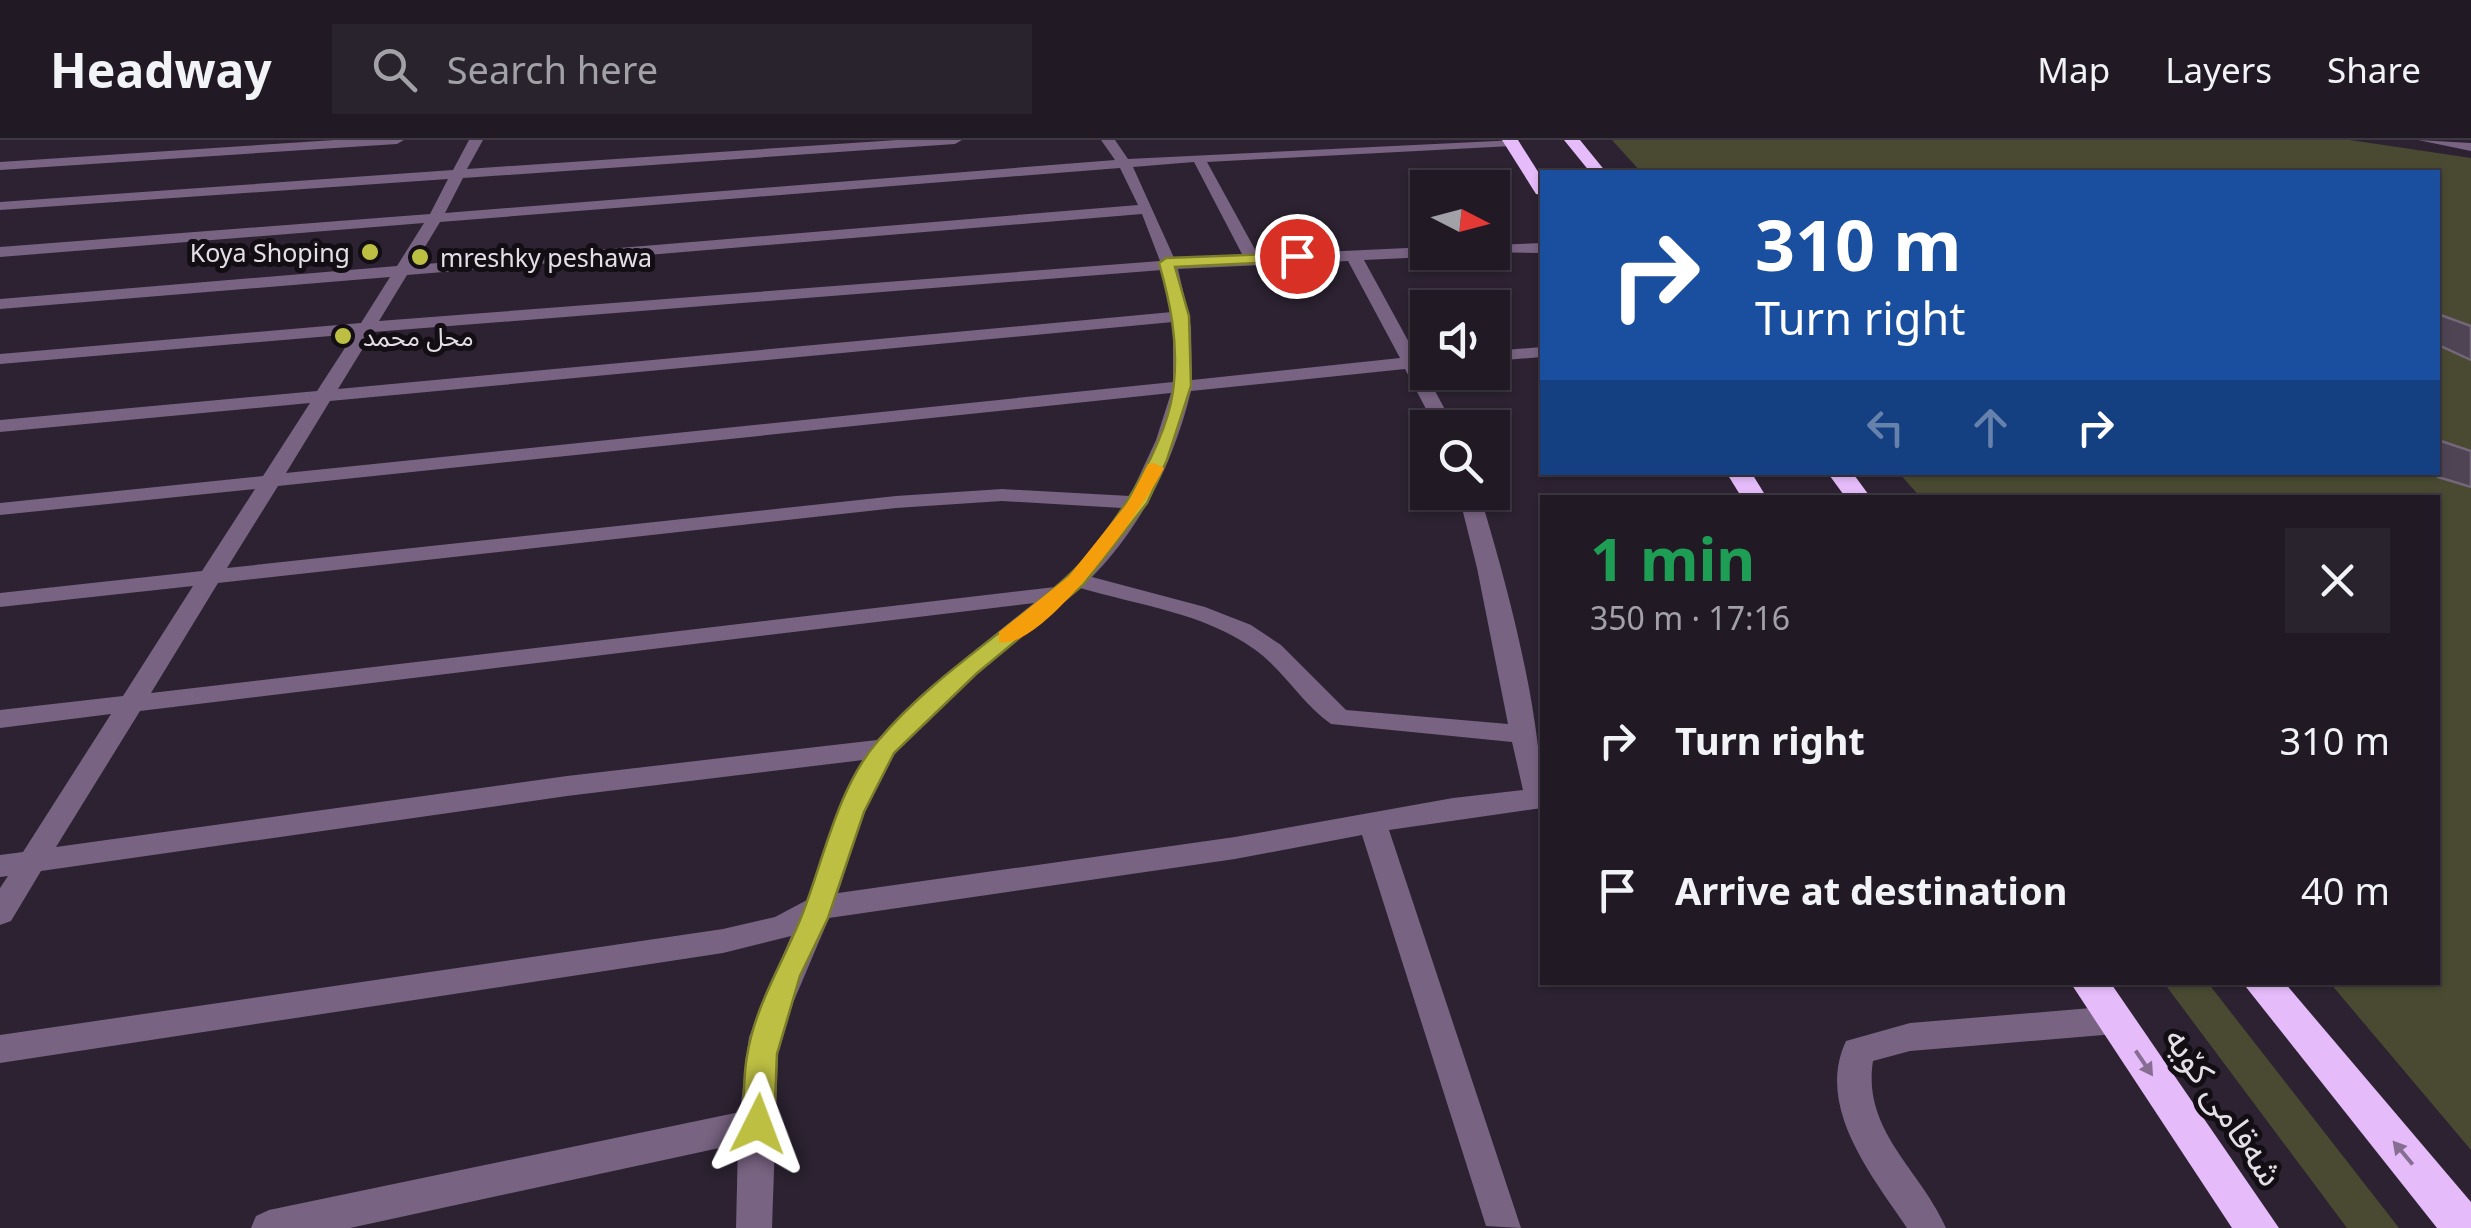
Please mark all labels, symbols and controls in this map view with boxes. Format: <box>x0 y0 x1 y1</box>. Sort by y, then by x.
search box <box>332 24 1032 114</box>
text: Headway <box>50 37 272 102</box>
icon: search <box>367 42 422 97</box>
text: Search here <box>447 43 658 95</box>
text: Map <box>2037 46 2110 93</box>
text: Layers <box>2165 46 2272 93</box>
text: Share <box>2327 46 2421 93</box>
north arrow <box>1410 170 1510 270</box>
map controls <box>1410 170 1510 510</box>
text: 310 m <box>1755 196 1962 292</box>
icon: right <box>1590 210 1720 340</box>
pin <box>1255 214 1340 299</box>
icon: arrive <box>1270 229 1325 284</box>
place label: Koya Shoping <box>190 235 350 269</box>
place label: mreshky peshawa <box>440 240 652 274</box>
marker: Koya Shoping <box>359 241 381 263</box>
marker: mreshky peshawa <box>409 246 431 268</box>
text: Turn right <box>1755 287 1966 348</box>
button: sound <box>1410 290 1510 390</box>
place label: محل محمد <box>363 319 474 353</box>
marker: محل محمد <box>332 325 354 347</box>
icon: left <box>1858 400 1913 455</box>
icon: ahead <box>1963 400 2018 455</box>
icon: right <box>2068 400 2123 455</box>
button: search <box>1410 410 1510 510</box>
text: 1 min <box>1590 517 1755 599</box>
button: close <box>2285 528 2390 633</box>
text: 350 m · 17:16 <box>1590 596 1790 639</box>
icon: right <box>1590 713 1645 768</box>
text: Turn right <box>1675 714 1865 766</box>
text: 310 m <box>2279 714 2390 766</box>
icon: arrive <box>1590 863 1645 918</box>
text: Arrive at destination <box>1675 864 2067 916</box>
text: 40 m <box>2301 864 2390 916</box>
street label: شەقامی کۆیە <box>2155 1017 2295 1195</box>
one-way arrow <box>2134 1050 2153 1077</box>
position arrow <box>706 1072 810 1176</box>
one-way arrow <box>2393 1141 2414 1166</box>

